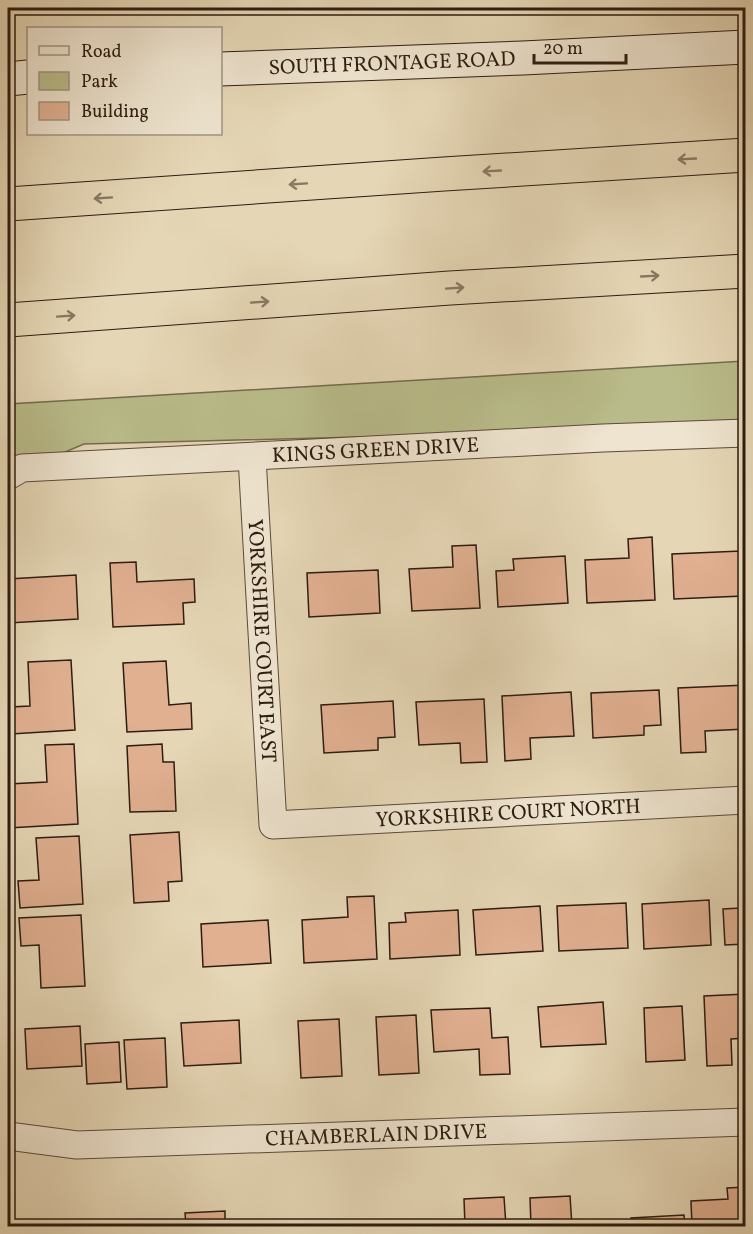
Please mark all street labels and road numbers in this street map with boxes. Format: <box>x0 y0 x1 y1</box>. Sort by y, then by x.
street label: SOUTH FRONTAGE ROAD <box>268 45 516 83</box>
street label: KINGS GREEN DRIVE <box>271 431 480 471</box>
street label: YORKSHIRE COURT EAST <box>240 518 282 764</box>
street label: YORKSHIRE COURT NORTH <box>375 793 641 836</box>
street label: CHAMBERLAIN DRIVE <box>265 1118 488 1155</box>

